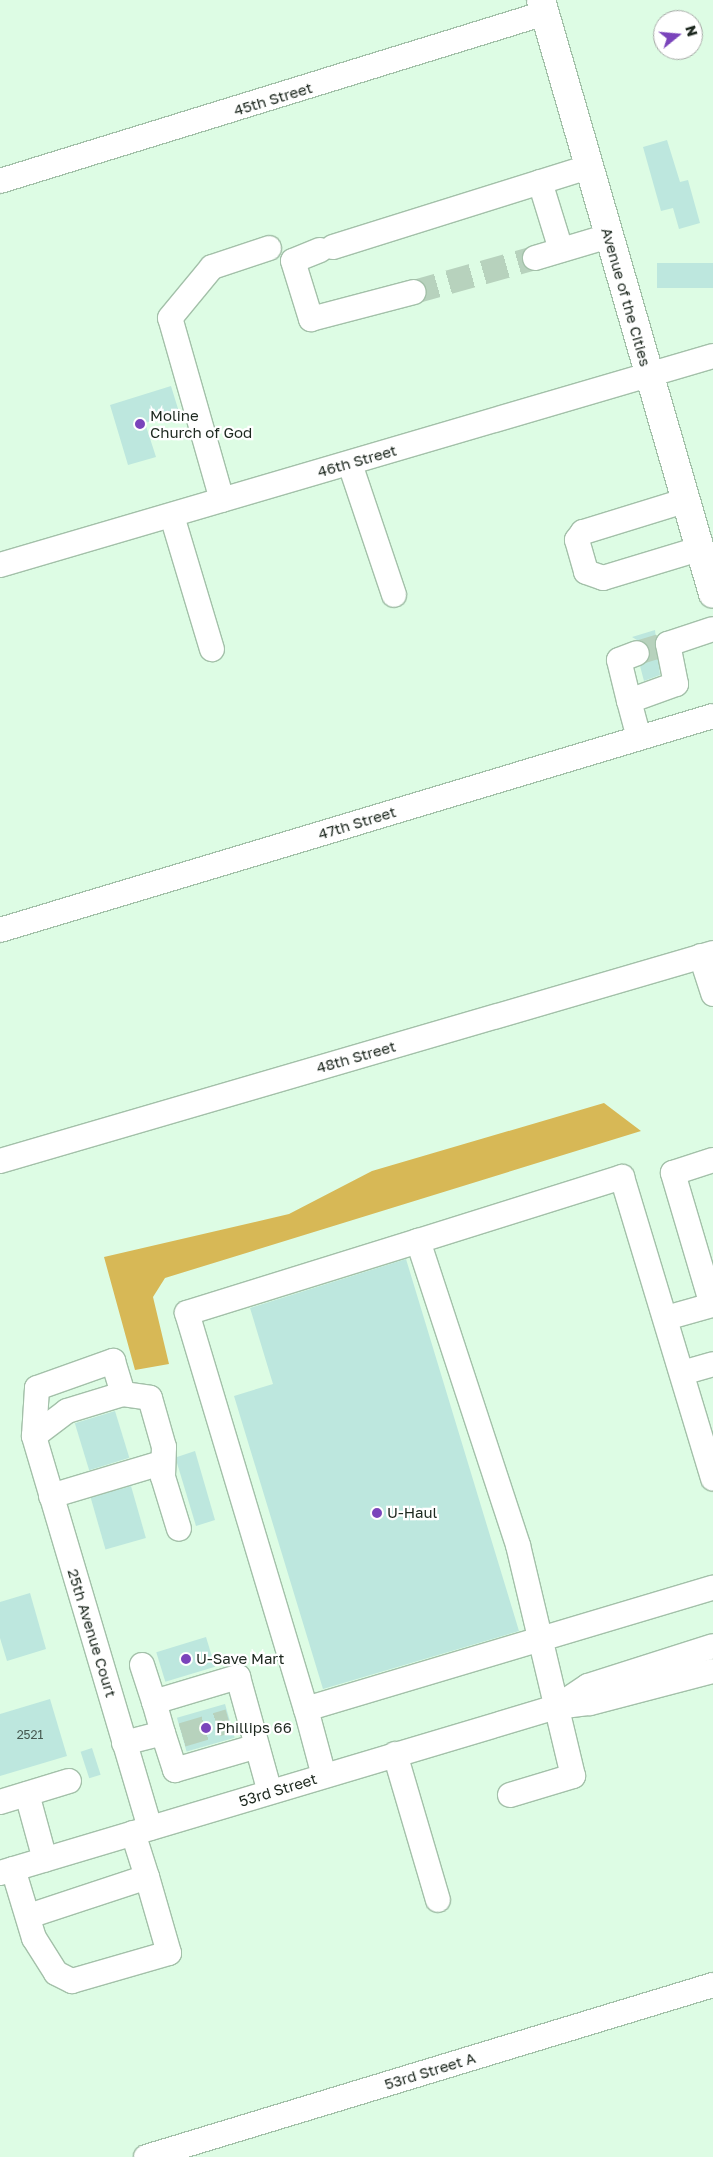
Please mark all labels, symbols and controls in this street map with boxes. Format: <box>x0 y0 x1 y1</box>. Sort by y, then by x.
north arrow <box>653 10 703 60</box>
text: N <box>682 23 702 38</box>
street label: 45th Street <box>232 79 314 119</box>
street label: Avenue of the Cities <box>598 226 654 368</box>
place label: Moline Church of God <box>150 406 252 441</box>
marker: Moline Church of God <box>134 418 146 430</box>
street label: 46th Street <box>315 441 399 481</box>
street label: 47th Street <box>316 803 398 843</box>
street label: 48th Street <box>314 1037 398 1077</box>
place label: U-Haul <box>387 1504 437 1522</box>
marker: U-Haul <box>371 1507 383 1519</box>
street label: 25th Avenue Court <box>64 1567 120 1699</box>
place label: U-Save Mart <box>196 1650 284 1668</box>
marker: U-Save Mart <box>180 1653 192 1665</box>
place label: Phillips 66 <box>216 1719 292 1737</box>
marker: Phillips 66 <box>200 1722 212 1734</box>
house number: 2521 <box>17 1728 43 1742</box>
street label: 53rd Street <box>237 1770 319 1810</box>
street label: 53rd Street A <box>382 2049 478 2093</box>

